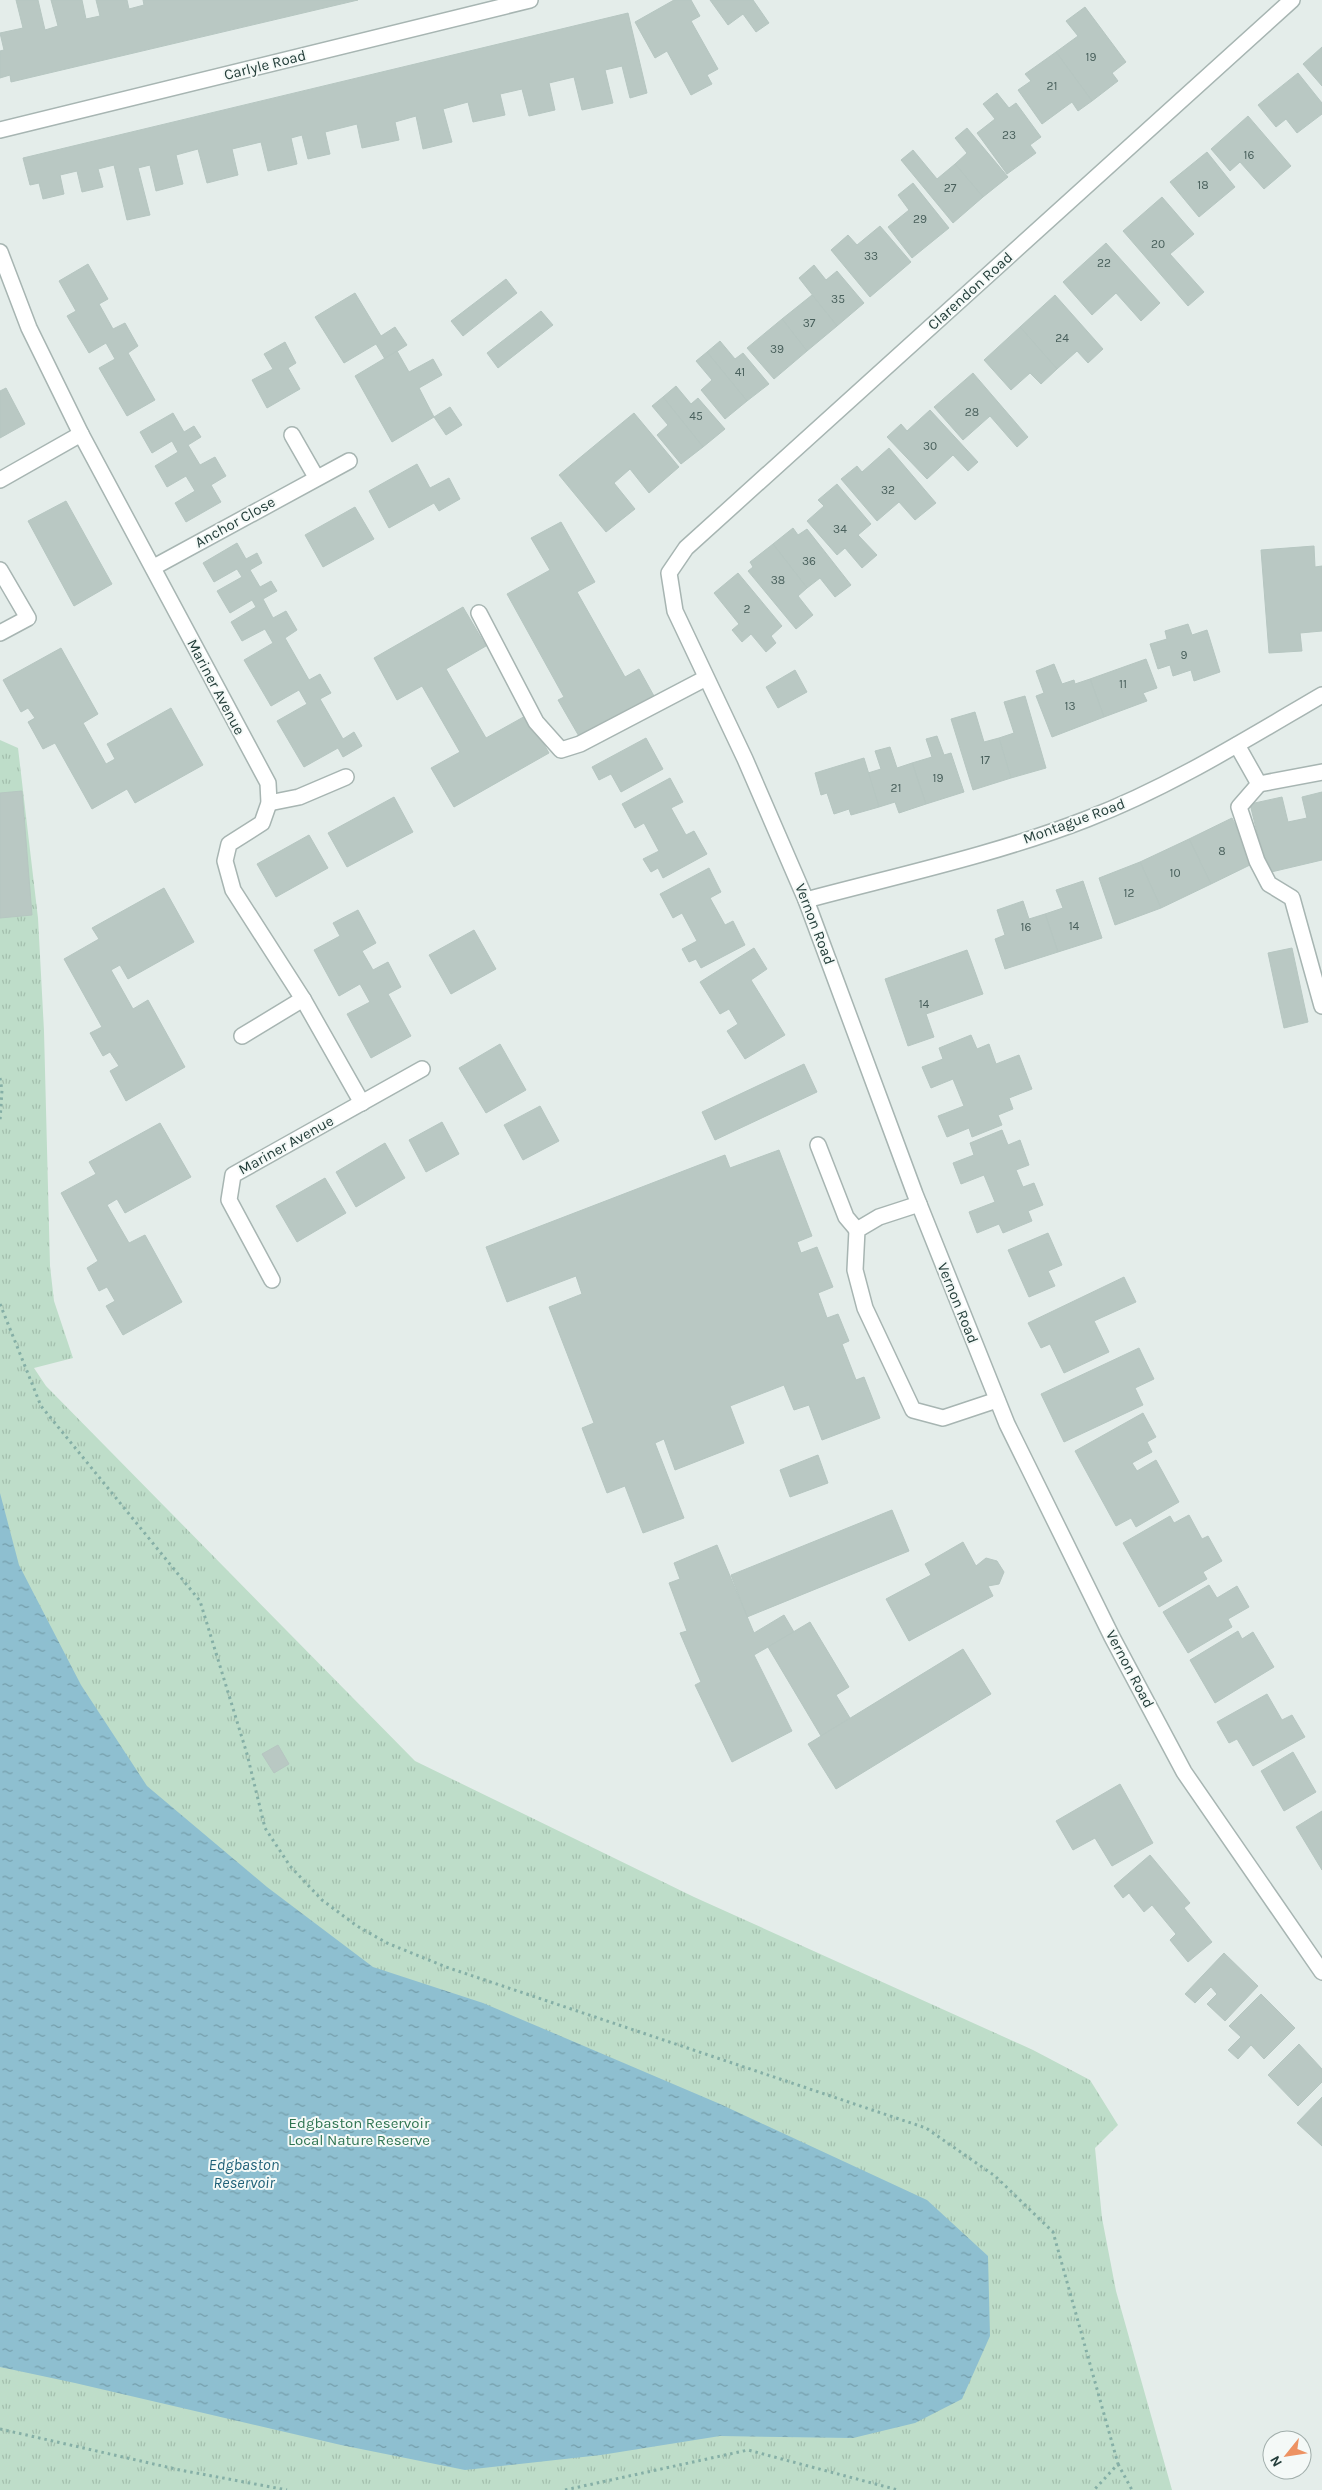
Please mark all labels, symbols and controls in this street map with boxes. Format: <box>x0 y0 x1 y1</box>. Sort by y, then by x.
street label: Carlyle Road <box>222 46 308 84</box>
house number: 19 <box>1086 50 1096 64</box>
house number: 21 <box>1047 79 1057 93</box>
house number: 23 <box>1002 128 1016 142</box>
house number: 16 <box>1244 148 1255 162</box>
house number: 18 <box>1197 178 1209 192</box>
house number: 27 <box>944 181 957 195</box>
house number: 29 <box>913 212 927 226</box>
house number: 20 <box>1151 237 1165 251</box>
street label: Clarendon Road <box>924 248 1016 334</box>
house number: 33 <box>864 249 878 263</box>
house number: 22 <box>1097 256 1111 270</box>
house number: 35 <box>831 292 845 306</box>
house number: 37 <box>803 316 816 330</box>
house number: 24 <box>1055 331 1069 345</box>
house number: 39 <box>770 342 784 356</box>
house number: 41 <box>735 365 745 379</box>
house number: 28 <box>965 405 979 419</box>
house number: 45 <box>689 409 703 423</box>
house number: 30 <box>923 439 937 453</box>
house number: 32 <box>881 483 895 497</box>
street label: Anchor Close <box>192 493 278 551</box>
house number: 34 <box>833 522 847 536</box>
house number: 36 <box>802 554 816 568</box>
house number: 38 <box>771 573 785 587</box>
house number: 2 <box>744 602 751 616</box>
street label: Mariner Avenue <box>183 636 249 738</box>
house number: 9 <box>1181 648 1188 662</box>
house number: 11 <box>1119 677 1127 691</box>
house number: 13 <box>1064 699 1076 713</box>
house number: 17 <box>980 753 990 767</box>
house number: 19 <box>933 771 943 785</box>
house number: 21 <box>891 781 901 795</box>
street label: Montague Road <box>1021 794 1127 848</box>
house number: 8 <box>1218 844 1226 858</box>
house number: 10 <box>1169 866 1181 880</box>
street label: Vernon Road <box>791 881 839 967</box>
house number: 12 <box>1124 886 1135 900</box>
house number: 14 <box>1069 919 1080 933</box>
house number: 16 <box>1021 920 1032 934</box>
house number: 14 <box>919 997 930 1011</box>
street label: Mariner Avenue <box>235 1111 337 1179</box>
street label: Vernon Road <box>934 1260 982 1346</box>
street label: Vernon Road <box>1102 1627 1158 1711</box>
park label: Edgbaston Reservoir Local Nature Reserve <box>288 2114 430 2149</box>
water label: Edgbaston Reservoir <box>209 2155 279 2192</box>
north arrow <box>1262 2430 1312 2480</box>
text: N <box>1266 2453 1286 2470</box>

